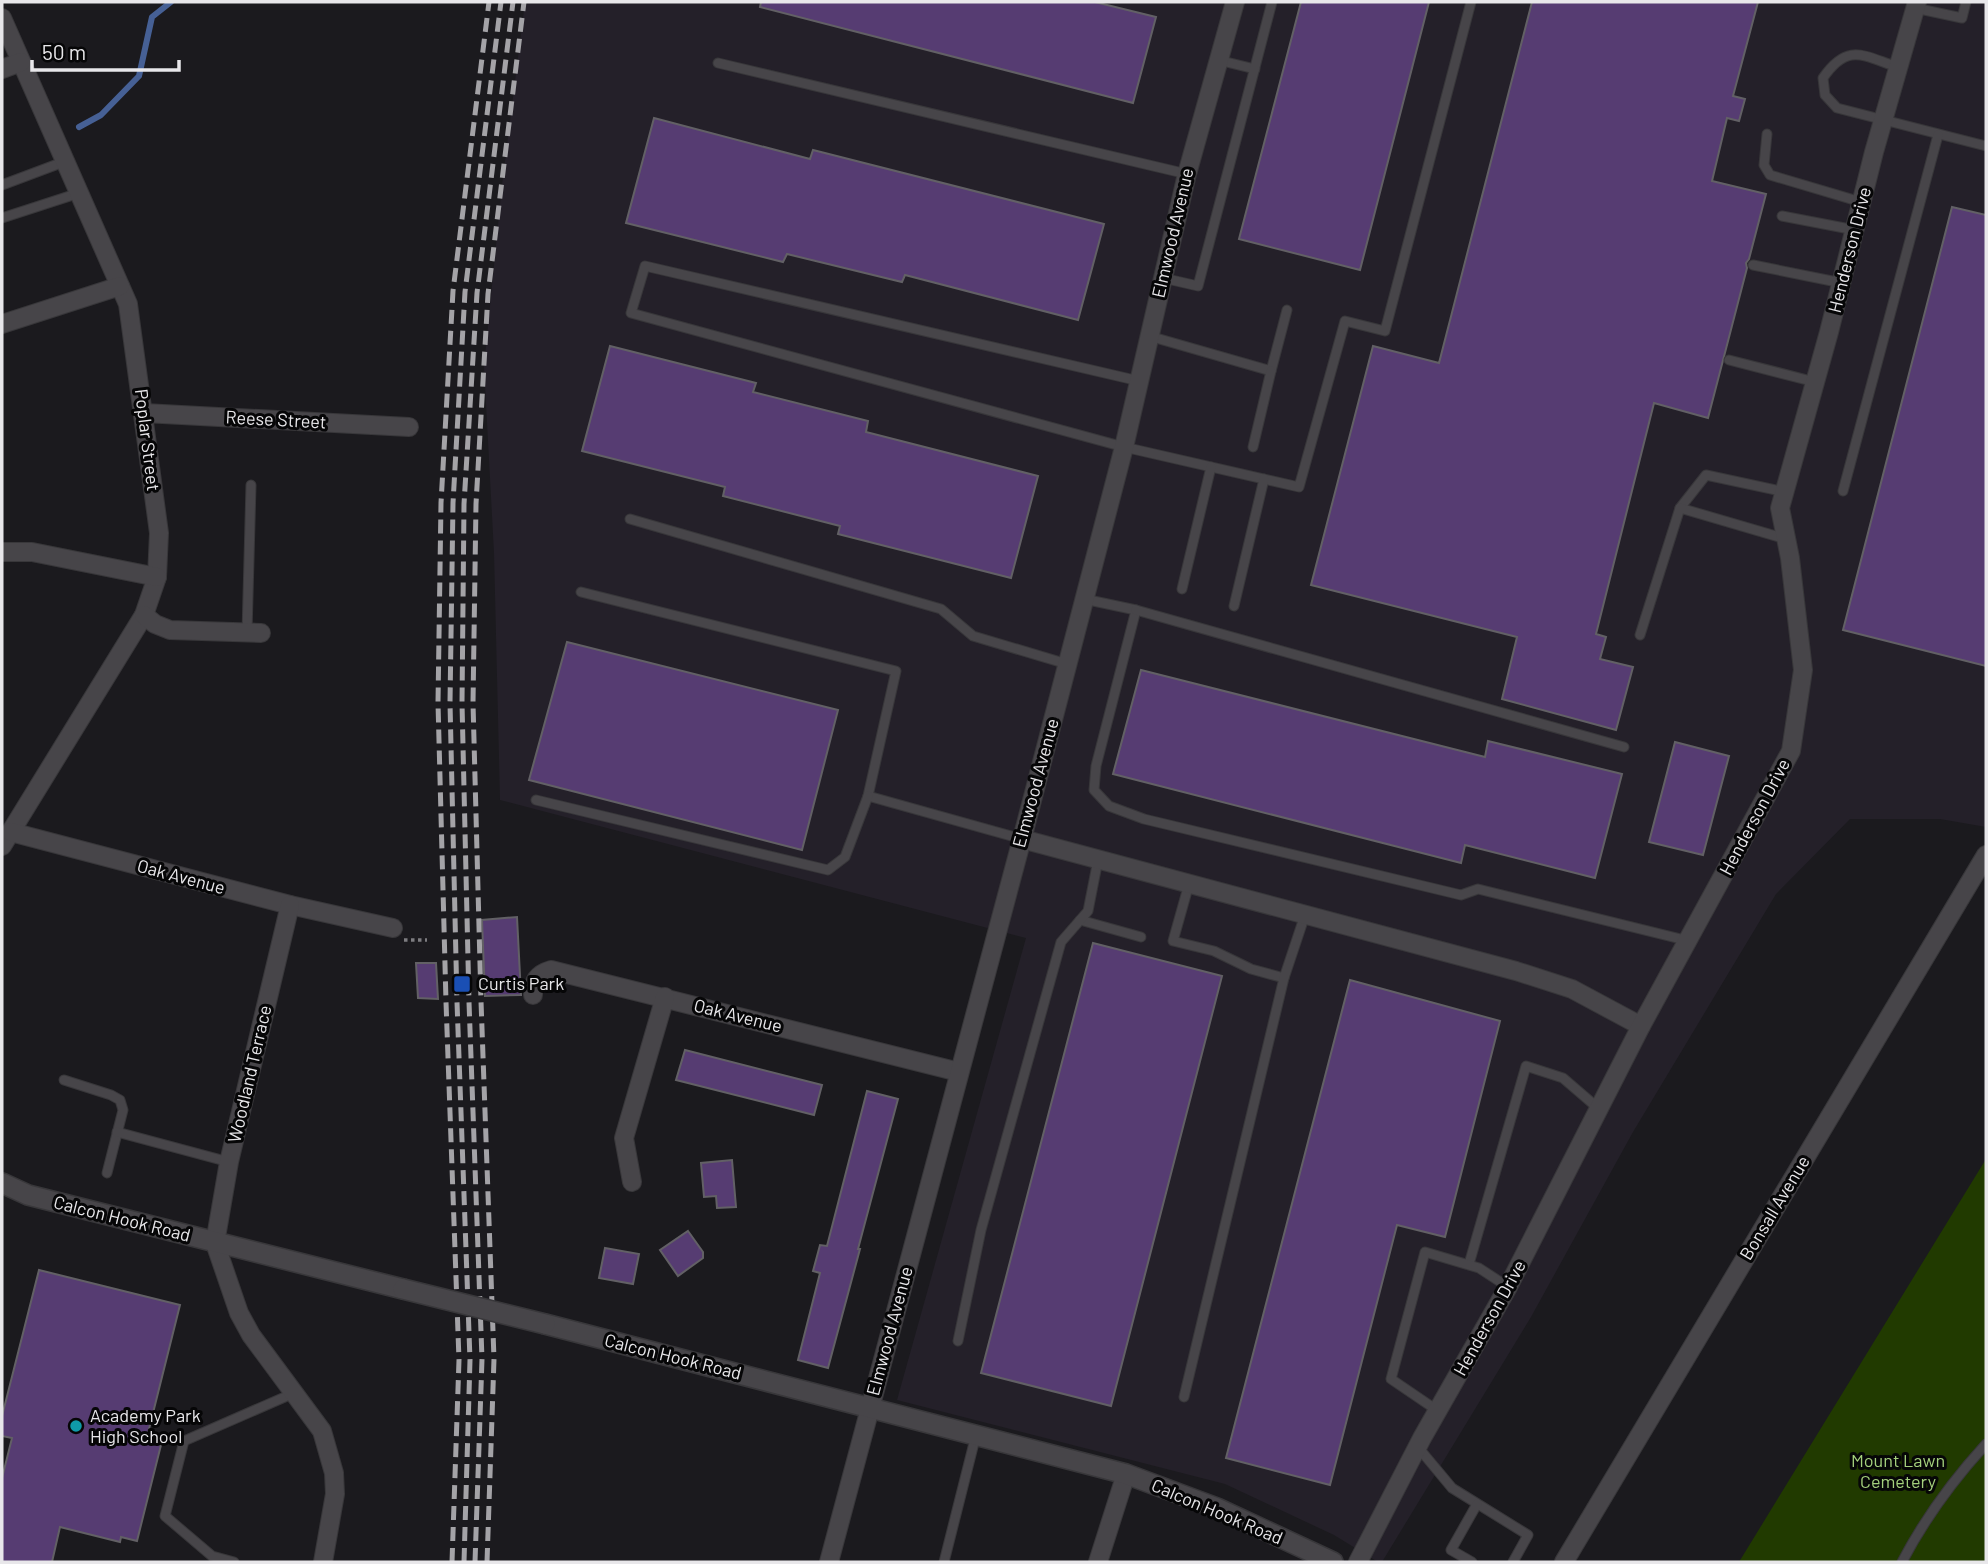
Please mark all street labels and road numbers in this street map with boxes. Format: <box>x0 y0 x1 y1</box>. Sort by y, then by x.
street label: Elmwood Avenue <box>1146 166 1198 300</box>
street label: Henderson Drive <box>1823 185 1875 315</box>
street label: Poplar Street <box>131 388 165 492</box>
street label: Reese Street <box>225 405 327 433</box>
street label: Elmwood Avenue <box>1007 716 1063 850</box>
street label: Henderson Drive <box>1714 755 1794 879</box>
street label: Oak Avenue <box>135 854 228 898</box>
street label: Oak Avenue <box>692 993 785 1037</box>
street label: Woodland Terrace <box>223 1003 276 1145</box>
street label: Bonsall Avenue <box>1734 1151 1814 1264</box>
street label: Calcon Hook Road <box>51 1190 193 1246</box>
street label: Henderson Drive <box>1448 1256 1530 1379</box>
street label: Elmwood Avenue <box>861 1264 917 1398</box>
street label: Calcon Hook Road <box>602 1328 744 1384</box>
street label: Calcon Hook Road <box>1148 1474 1286 1549</box>

